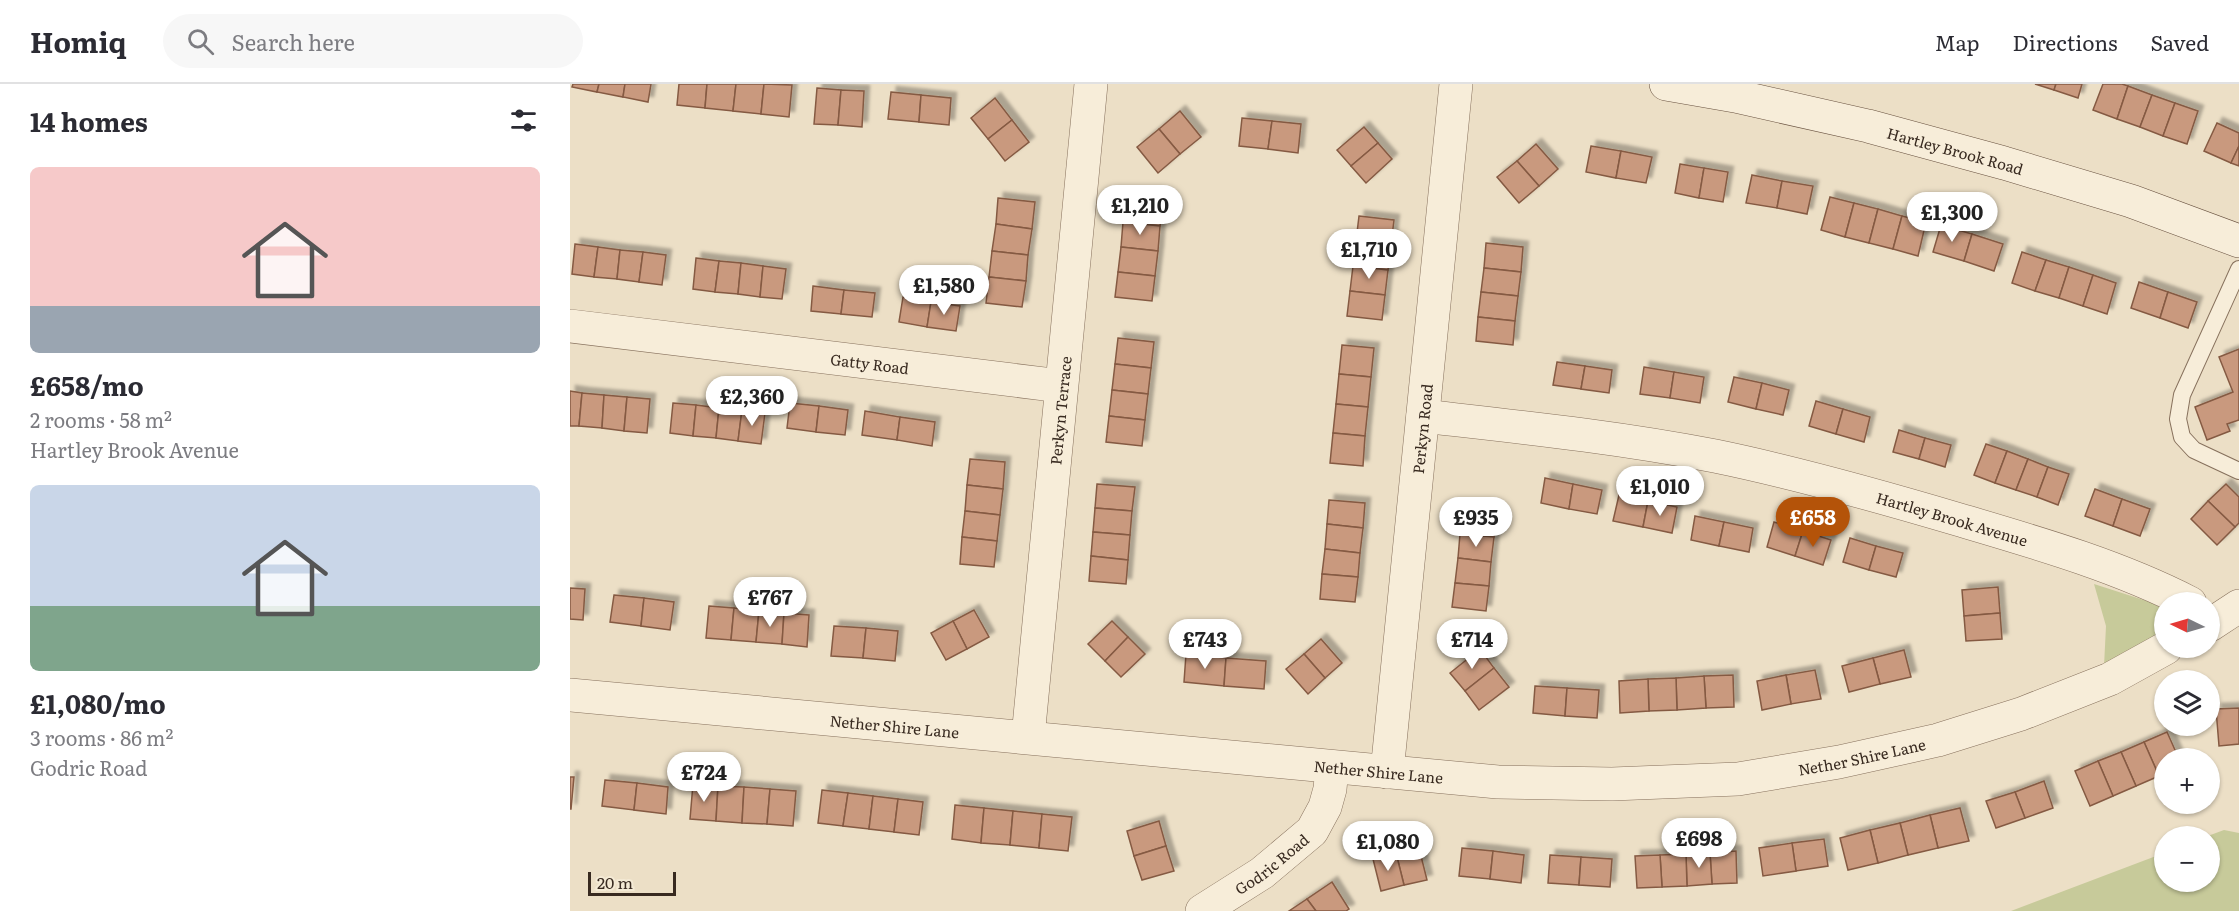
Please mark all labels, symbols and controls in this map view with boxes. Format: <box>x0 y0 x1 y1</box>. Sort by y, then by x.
search box <box>163 14 583 68</box>
text: Homiq <box>30 20 127 62</box>
icon: search <box>184 25 217 58</box>
text: Search here <box>232 25 355 58</box>
text: Map <box>1935 26 1980 57</box>
text: Directions <box>2013 26 2118 57</box>
text: Saved <box>2151 26 2209 57</box>
text: 14 homes <box>30 101 148 140</box>
icon: filters <box>507 104 540 137</box>
street label: Hartley Brook Road <box>1885 120 2026 180</box>
pin: £1,210 <box>1091 185 1189 236</box>
text: £1,210 <box>1111 189 1169 219</box>
pin: £1,300 <box>1903 192 2001 243</box>
text: £1,300 <box>1921 196 1983 226</box>
icon: home <box>231 206 339 314</box>
pin: £1,710 <box>1320 229 1418 280</box>
text: £1,710 <box>1340 233 1398 263</box>
pin: £1,580 <box>895 265 993 316</box>
text: £1,580 <box>913 269 975 299</box>
street label: Gatty Road <box>829 346 910 379</box>
street label: Perkyn Terrace <box>1043 355 1076 466</box>
text: £658/mo <box>30 365 144 404</box>
pin: £2,360 <box>703 376 801 427</box>
text: £2,360 <box>720 380 784 410</box>
street label: Perkyn Road <box>1405 383 1437 475</box>
text: 2 rooms · 58 m² <box>30 404 172 434</box>
text: Hartley Brook Avenue <box>30 434 239 464</box>
pin: £1,010 <box>1611 466 1709 517</box>
text: £1,010 <box>1630 470 1690 500</box>
street label: Hartley Brook Avenue <box>1874 485 2031 551</box>
pin: £935 <box>1440 497 1512 548</box>
pin: £658 <box>1777 497 1849 548</box>
text: £935 <box>1453 501 1499 531</box>
text: £658 <box>1790 501 1836 531</box>
icon: home <box>231 524 339 632</box>
pin: £767 <box>734 577 806 628</box>
text: £767 <box>747 581 793 611</box>
north arrow <box>2154 592 2220 658</box>
map controls <box>2154 592 2220 892</box>
pin: £743 <box>1169 619 1241 670</box>
pin: £714 <box>1436 619 1508 670</box>
text: £743 <box>1183 623 1227 653</box>
text: £714 <box>1451 623 1493 653</box>
button: layers <box>2154 670 2220 736</box>
text: £1,080/mo <box>30 683 166 722</box>
street label: Nether Shire Lane <box>829 708 960 743</box>
text: 3 rooms · 86 m² <box>30 722 173 752</box>
street label: Nether Shire Lane <box>1796 732 1928 780</box>
button: + <box>2154 748 2220 814</box>
text: Godric Road <box>30 752 148 782</box>
pin: £724 <box>668 752 740 803</box>
street label: Nether Shire Lane <box>1313 753 1444 788</box>
text: £724 <box>681 756 727 786</box>
pin: £698 <box>1663 818 1735 869</box>
pin: £1,080 <box>1339 821 1437 872</box>
text: £698 <box>1676 822 1723 852</box>
text: £1,080 <box>1356 825 1420 855</box>
button: − <box>2154 826 2220 892</box>
street label: Godric Road <box>1230 827 1313 899</box>
scale bar <box>588 869 676 896</box>
text: 20 m <box>597 870 633 894</box>

